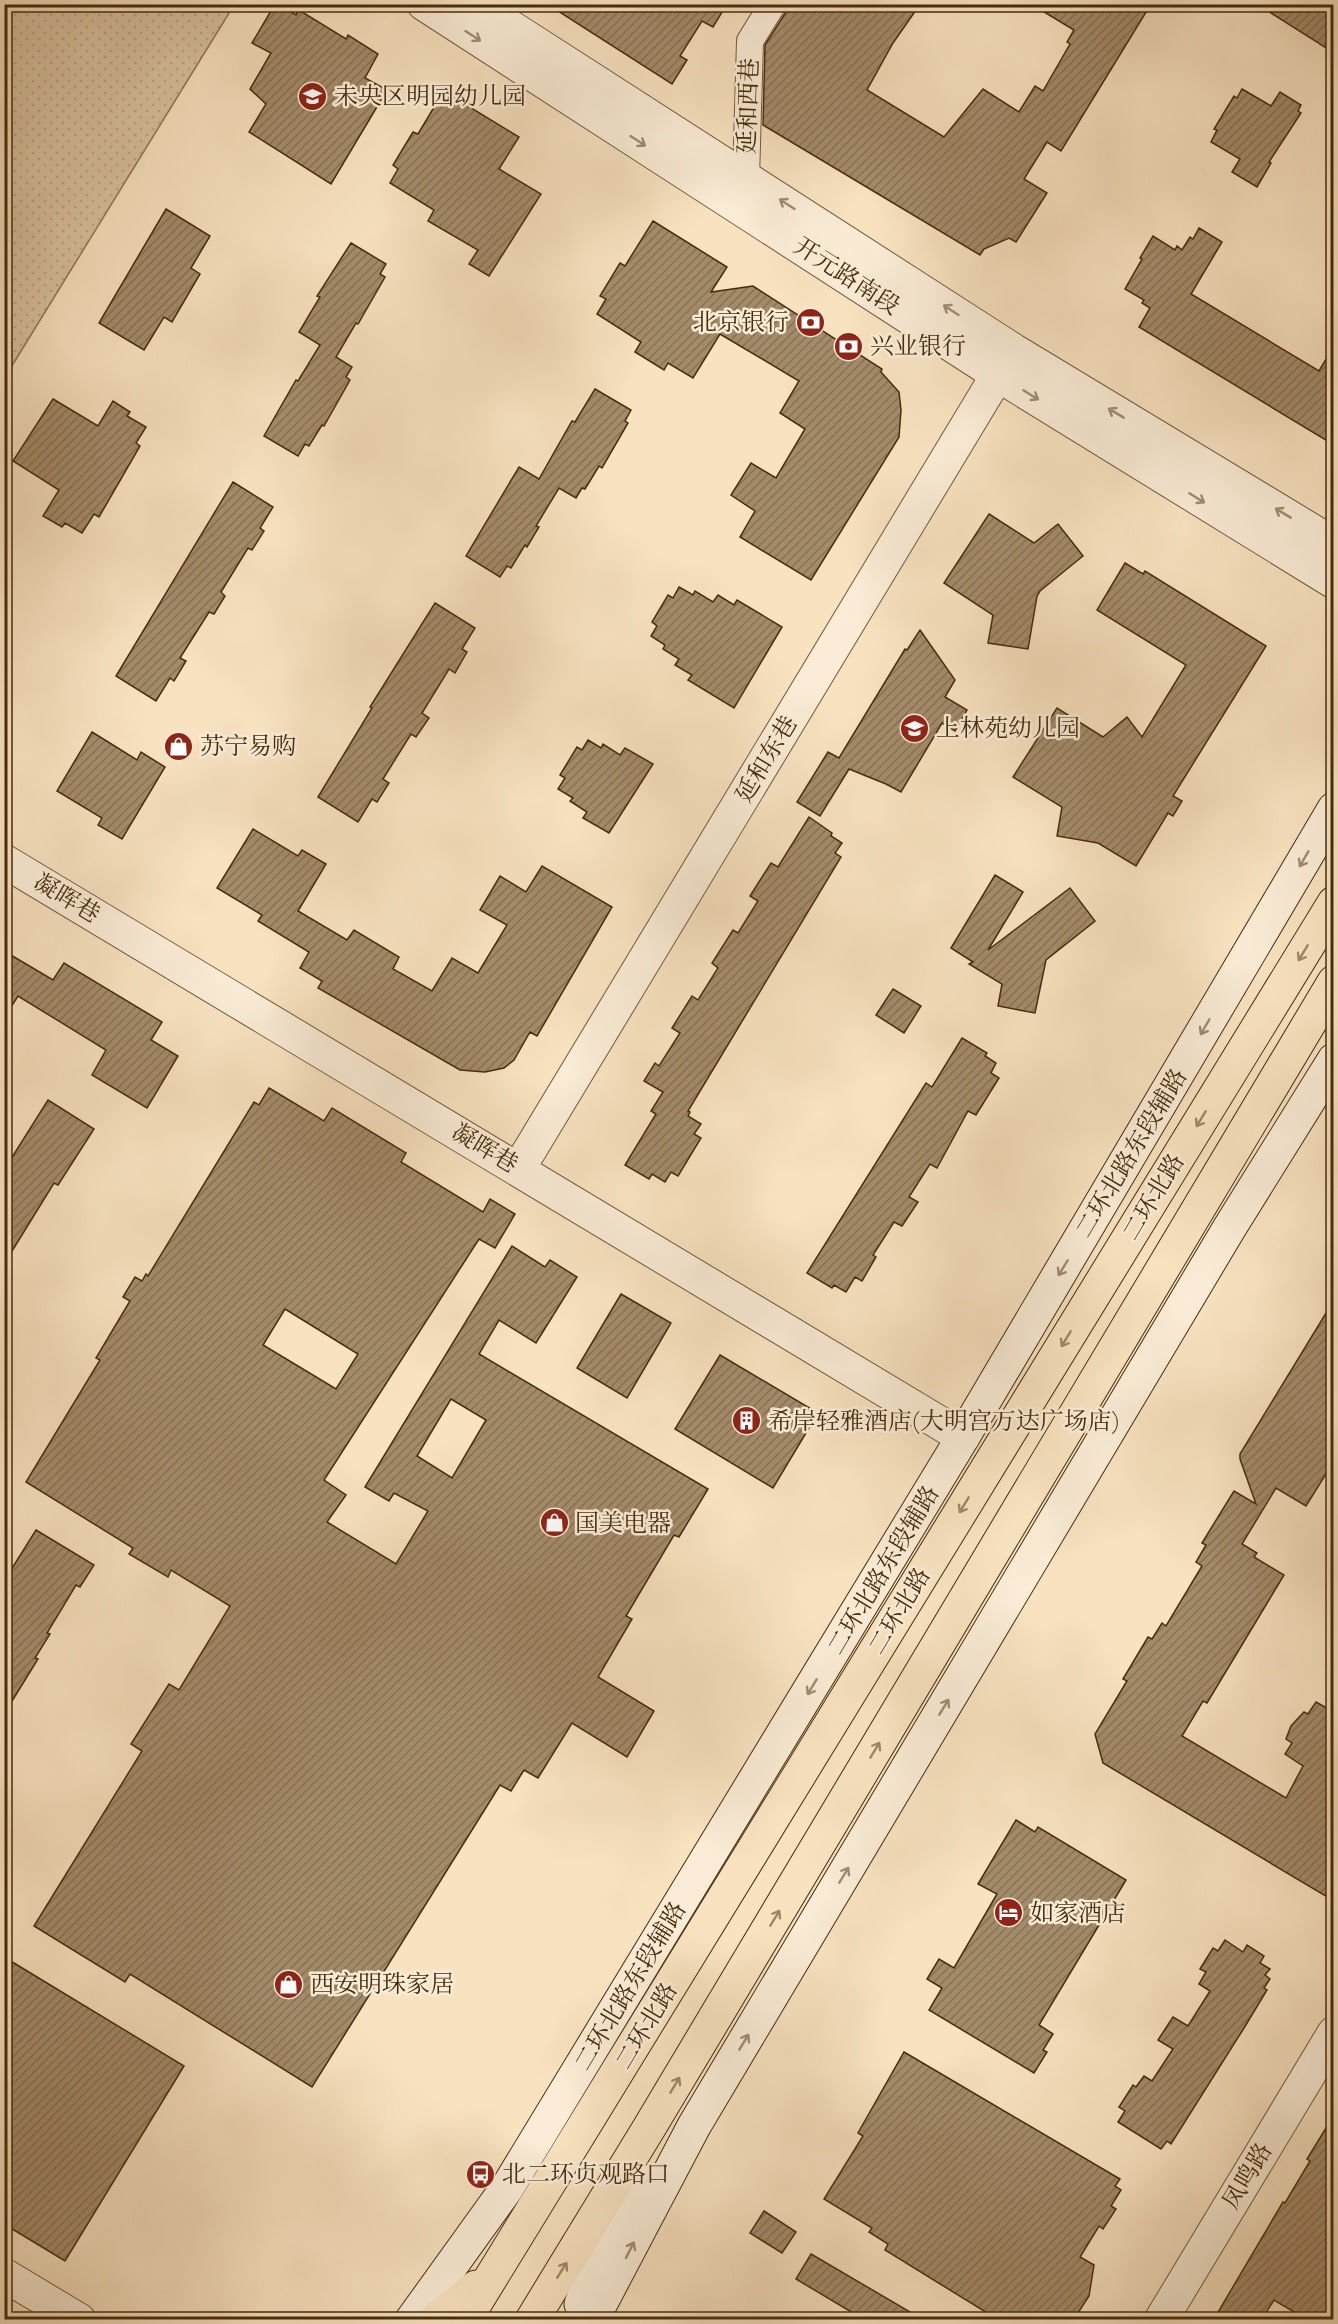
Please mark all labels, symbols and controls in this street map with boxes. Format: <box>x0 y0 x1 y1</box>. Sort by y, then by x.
one-way arrow <box>465 30 481 42</box>
street label: 延和西巷 <box>731 58 769 155</box>
school or university icon: 未央区明园幼儿园 <box>297 80 329 112</box>
place label: 未央区明园幼儿园 <box>334 81 526 115</box>
one-way arrow <box>629 135 646 147</box>
one-way arrow <box>778 198 795 211</box>
street label: 开元路南段 <box>786 231 905 325</box>
one-way arrow <box>943 304 959 316</box>
bank icon: 北京银行 <box>794 306 826 338</box>
place label: 北京银行 <box>693 307 789 341</box>
bank icon: 兴业银行 <box>833 330 865 362</box>
place label: 兴业银行 <box>870 331 966 365</box>
one-way arrow <box>1022 389 1039 401</box>
one-way arrow <box>1108 406 1125 418</box>
one-way arrow <box>1188 492 1205 504</box>
one-way arrow <box>1275 507 1292 519</box>
street label: 延和东巷 <box>728 710 807 810</box>
school or university icon: 上林苑幼儿园 <box>899 712 931 744</box>
place label: 上林苑幼儿园 <box>936 713 1080 747</box>
shop icon: 苏宁易购 <box>163 730 195 762</box>
place label: 苏宁易购 <box>200 731 296 765</box>
one-way arrow <box>1297 850 1309 867</box>
street label: 凝晖巷 <box>26 867 106 933</box>
one-way arrow <box>1296 944 1308 961</box>
one-way arrow <box>1199 1018 1211 1035</box>
street label: 二环北路东段辅路 <box>1069 1063 1193 1243</box>
one-way arrow <box>1195 1110 1207 1127</box>
street label: 凝晖巷 <box>444 1117 524 1183</box>
street label: 二环北路 <box>1116 1148 1190 1246</box>
one-way arrow <box>1057 1259 1069 1276</box>
one-way arrow <box>1060 1330 1072 1347</box>
building icon: 希岸轻雅酒店(大明宫万达广场店) <box>731 1405 763 1437</box>
place label: 希岸轻雅酒店(大明宫万达广场店) <box>768 1406 1120 1440</box>
street label: 二环北路东段辅路 <box>821 1480 945 1660</box>
one-way arrow <box>958 1496 970 1513</box>
shop icon: 国美电器 <box>538 1507 570 1539</box>
place label: 国美电器 <box>575 1508 671 1542</box>
street label: 二环北路 <box>862 1562 936 1660</box>
one-way arrow <box>805 1678 817 1695</box>
one-way arrow <box>938 1699 950 1716</box>
one-way arrow <box>869 1742 881 1759</box>
one-way arrow <box>838 1867 850 1884</box>
street label: 二环北路东段辅路 <box>568 1896 692 2076</box>
hotel icon: 如家酒店 <box>993 1897 1025 1929</box>
place label: 如家酒店 <box>1030 1898 1126 1932</box>
one-way arrow <box>769 1910 781 1927</box>
shop icon: 西安明珠家居 <box>273 1968 305 2000</box>
place label: 西安明珠家居 <box>310 1969 454 2003</box>
street label: 二环北路 <box>609 1977 683 2075</box>
one-way arrow <box>738 2034 750 2051</box>
one-way arrow <box>669 2077 681 2094</box>
street label: 凤鸣路 <box>1216 2137 1282 2217</box>
bus stop icon: 北二环贞观路口 <box>465 2158 497 2190</box>
place label: 北二环贞观路口 <box>502 2159 670 2193</box>
one-way arrow <box>624 2242 636 2259</box>
one-way arrow <box>557 2262 569 2279</box>

